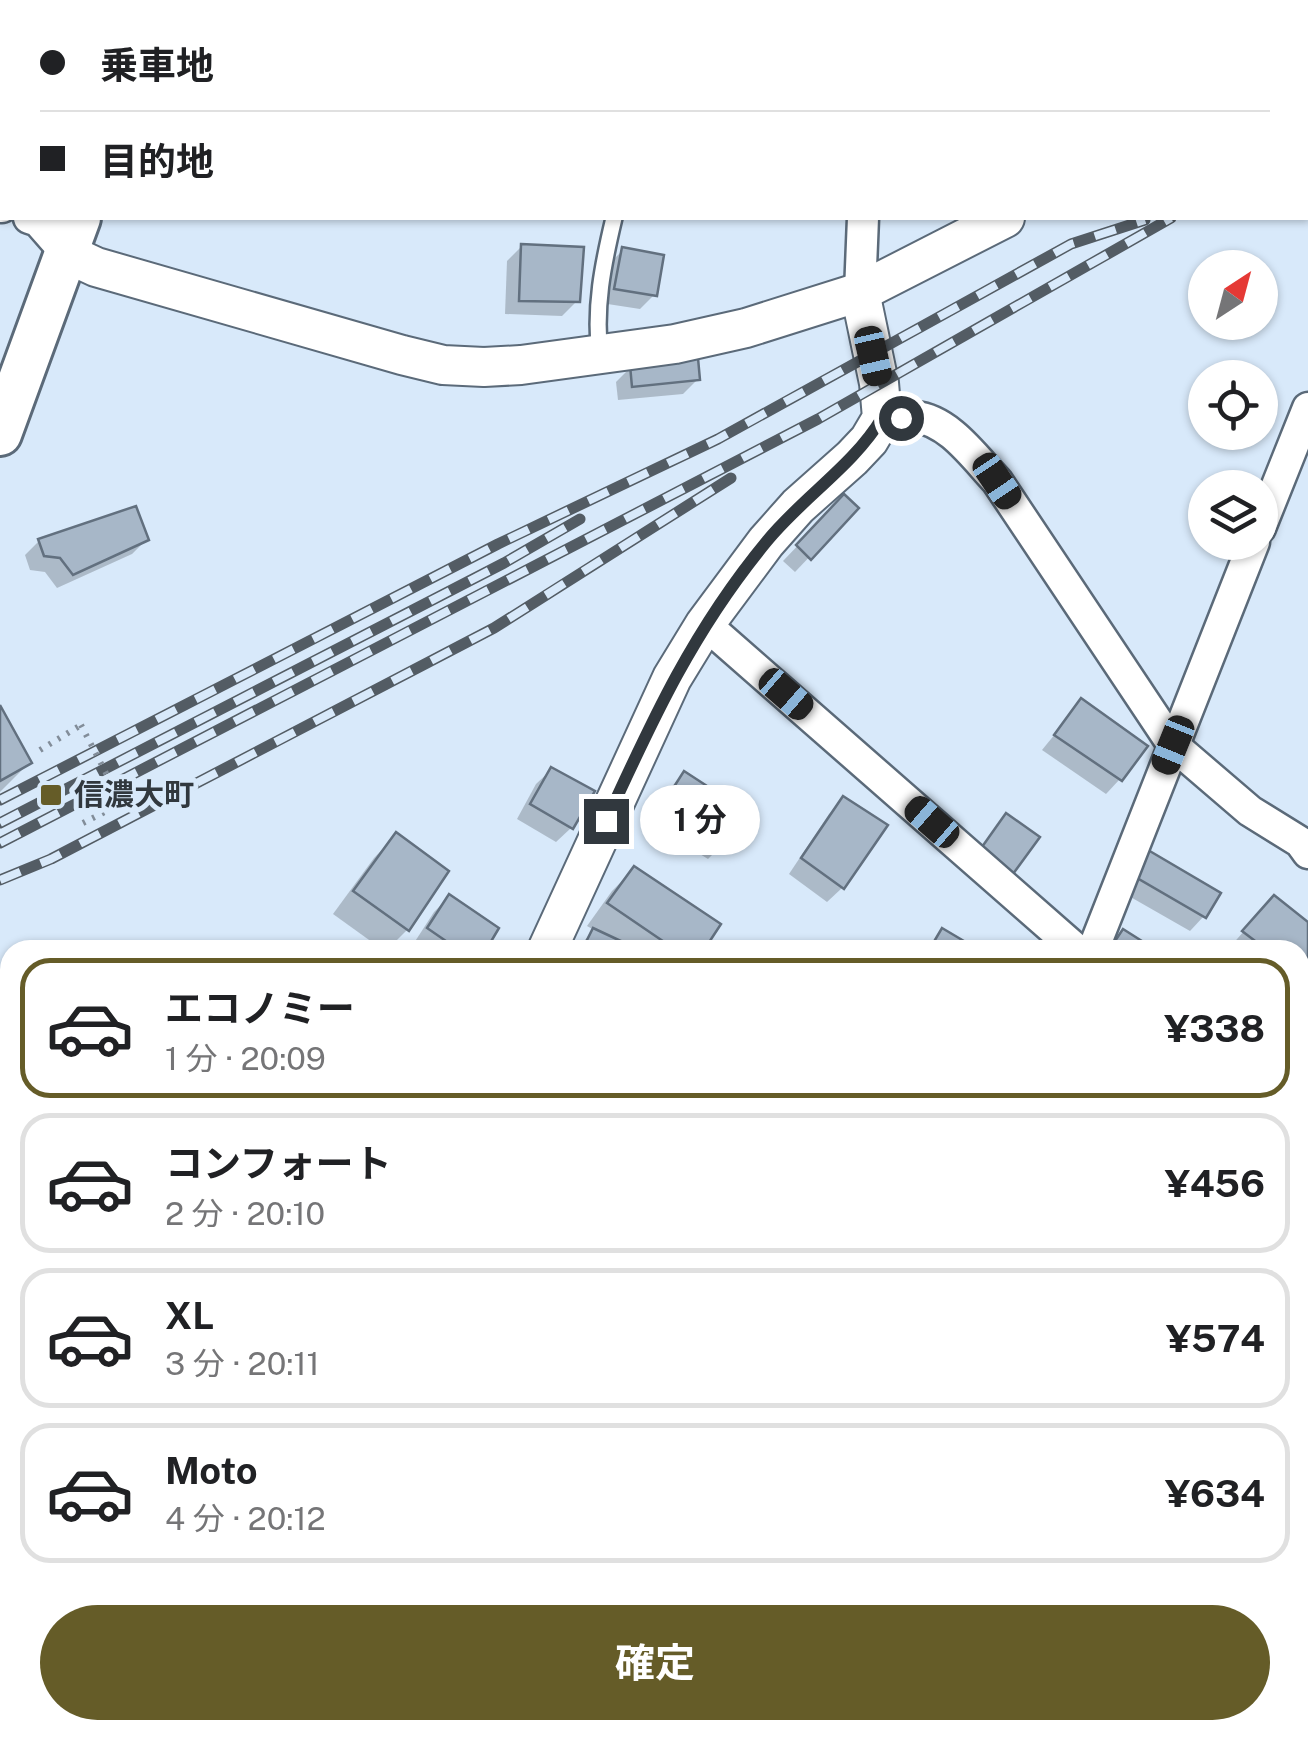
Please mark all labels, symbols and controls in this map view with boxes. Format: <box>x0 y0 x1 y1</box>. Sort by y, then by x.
text: 乗車地 <box>100 43 214 88</box>
text: 目的地 <box>100 139 214 184</box>
north arrow <box>1188 250 1278 340</box>
map controls <box>1188 250 1278 560</box>
car <box>852 323 894 389</box>
button: locate <box>1188 360 1278 450</box>
route start <box>879 396 924 441</box>
car <box>968 448 1026 514</box>
button: layers <box>1188 470 1278 560</box>
car <box>754 663 818 725</box>
car <box>1148 712 1198 778</box>
place label: 信濃大町 <box>74 776 194 812</box>
marker: 信濃大町 <box>38 782 64 808</box>
callout: 1 分 <box>641 786 761 856</box>
car <box>900 791 964 853</box>
route end <box>584 799 629 844</box>
text: 1 分 <box>674 801 726 838</box>
icon: car <box>45 983 135 1073</box>
text: エコノミー <box>165 986 355 1031</box>
text: ¥338 <box>1164 1006 1265 1051</box>
text: 1 分 · 20:09 <box>165 1040 326 1077</box>
icon: car <box>45 1138 135 1228</box>
text: コンフォート <box>165 1141 392 1186</box>
text: ¥456 <box>1165 1161 1265 1206</box>
text: 2 分 · 20:10 <box>165 1195 325 1232</box>
icon: car <box>45 1293 135 1383</box>
text: XL <box>165 1293 214 1338</box>
text: ¥574 <box>1166 1316 1265 1361</box>
text: 3 分 · 20:11 <box>165 1345 320 1382</box>
icon: car <box>45 1448 135 1538</box>
text: Moto <box>165 1448 258 1493</box>
text: ¥634 <box>1165 1471 1265 1516</box>
text: 4 分 · 20:12 <box>165 1500 326 1537</box>
button: 確定 <box>40 1605 1270 1720</box>

